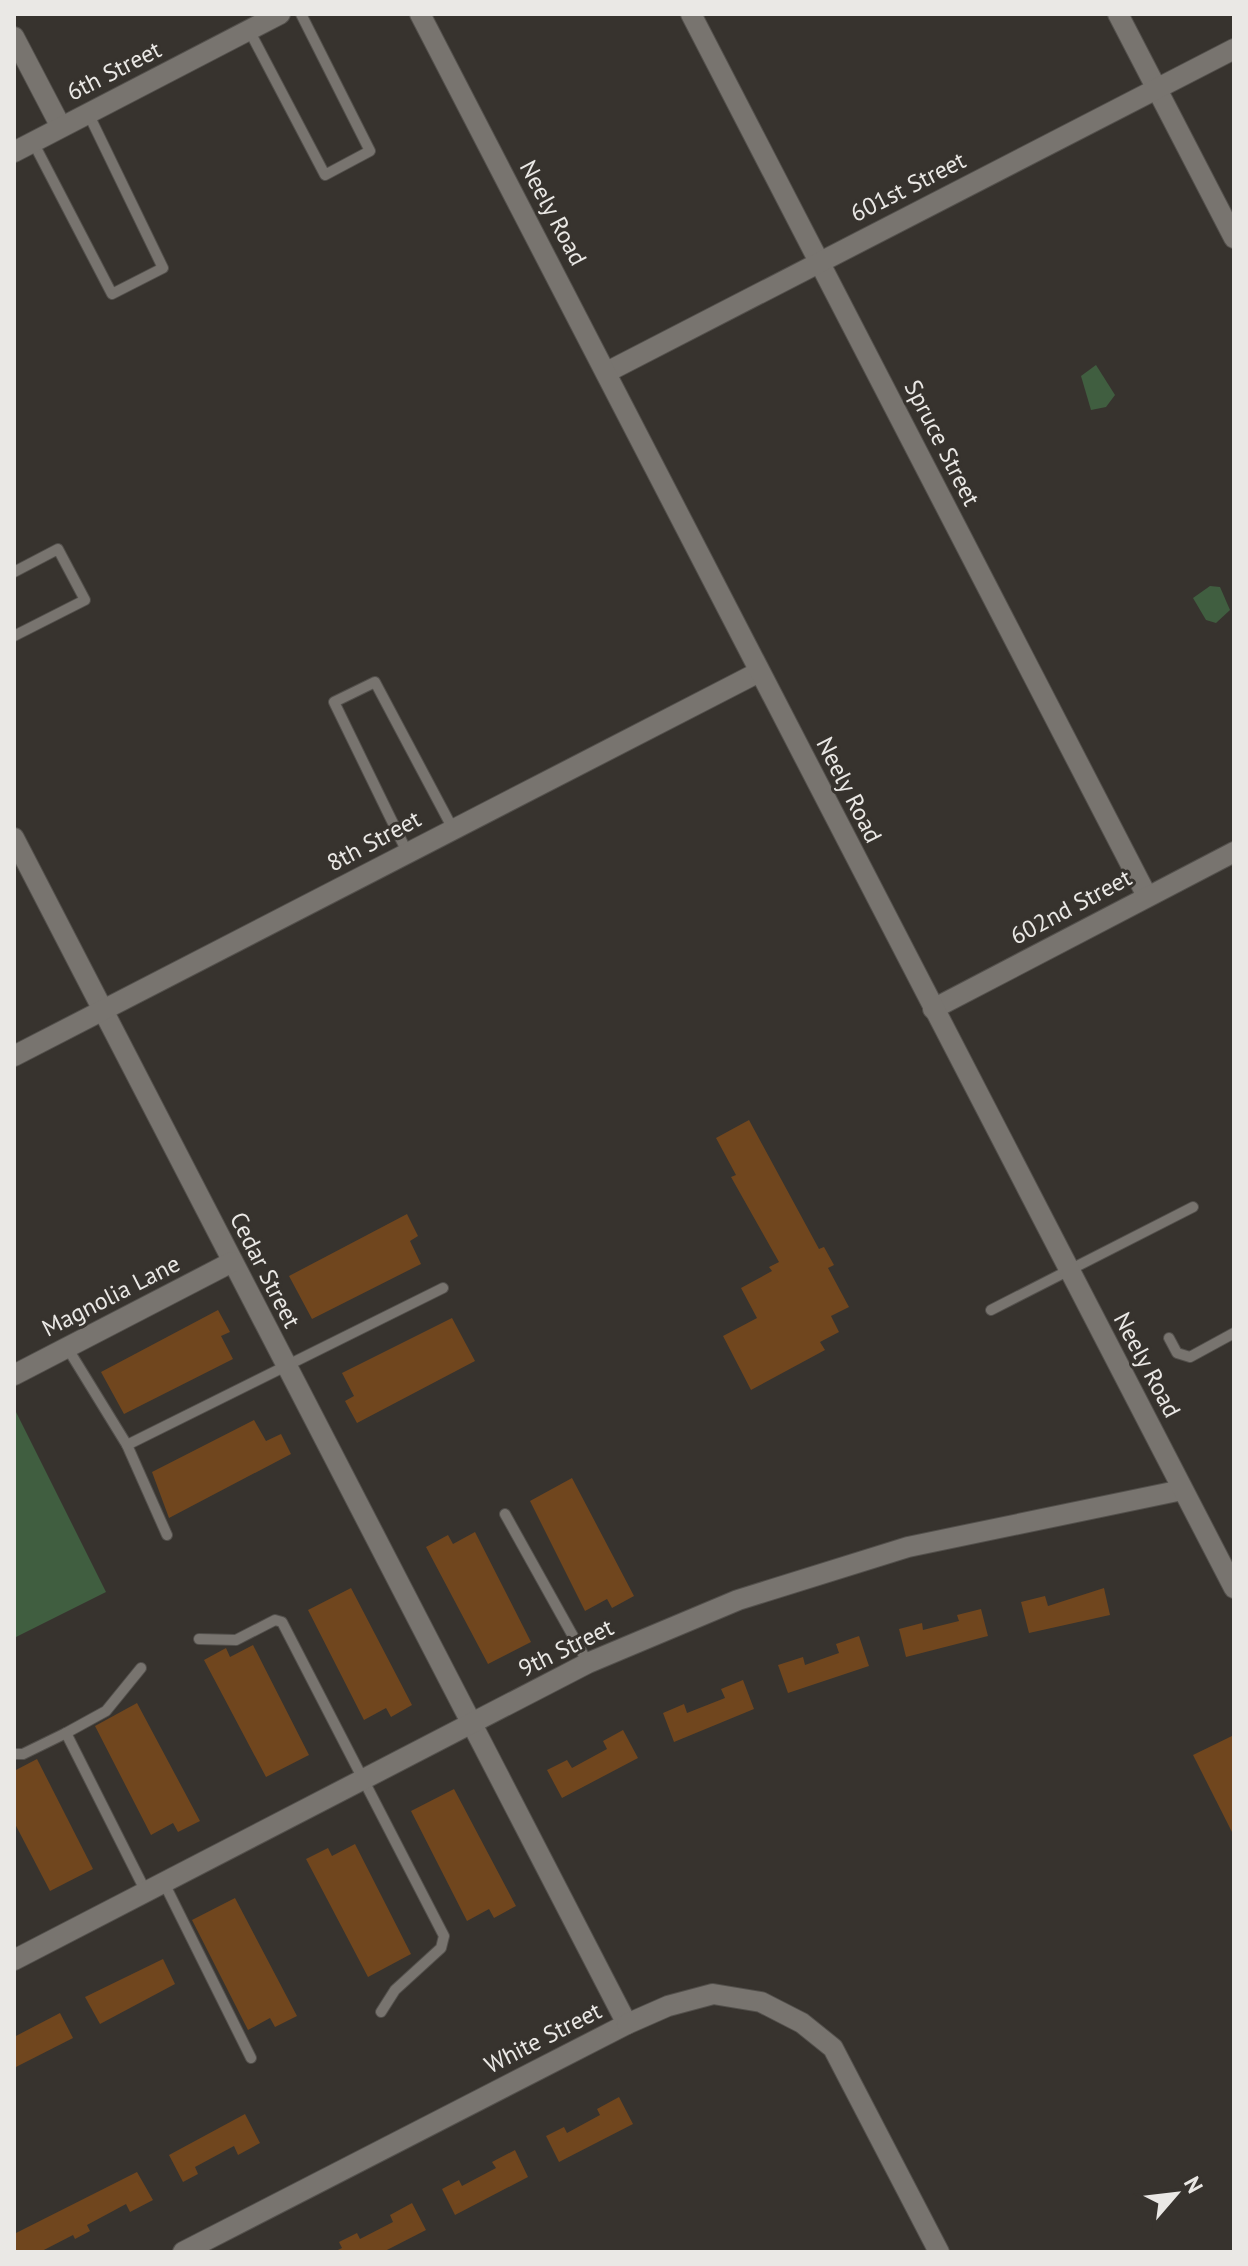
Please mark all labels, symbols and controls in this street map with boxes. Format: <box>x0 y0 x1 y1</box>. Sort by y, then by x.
street label: 6th Street <box>61 34 166 108</box>
street label: 601st Street <box>845 144 971 229</box>
street label: Neely Road <box>513 155 594 271</box>
street label: Spruce Street <box>898 375 987 511</box>
street label: Neely Road <box>810 732 889 848</box>
street label: 8th Street <box>321 803 426 878</box>
street label: 602nd Street <box>1005 862 1137 951</box>
street label: Cedar Street <box>223 1207 308 1333</box>
street label: Magnolia Lane <box>37 1248 185 1344</box>
street label: Neely Road <box>1107 1307 1188 1423</box>
street label: 9th Street <box>513 1611 618 1684</box>
street label: White Street <box>479 1995 606 2080</box>
north arrow <box>1136 2154 1216 2234</box>
text: N <box>1178 2172 1209 2198</box>

